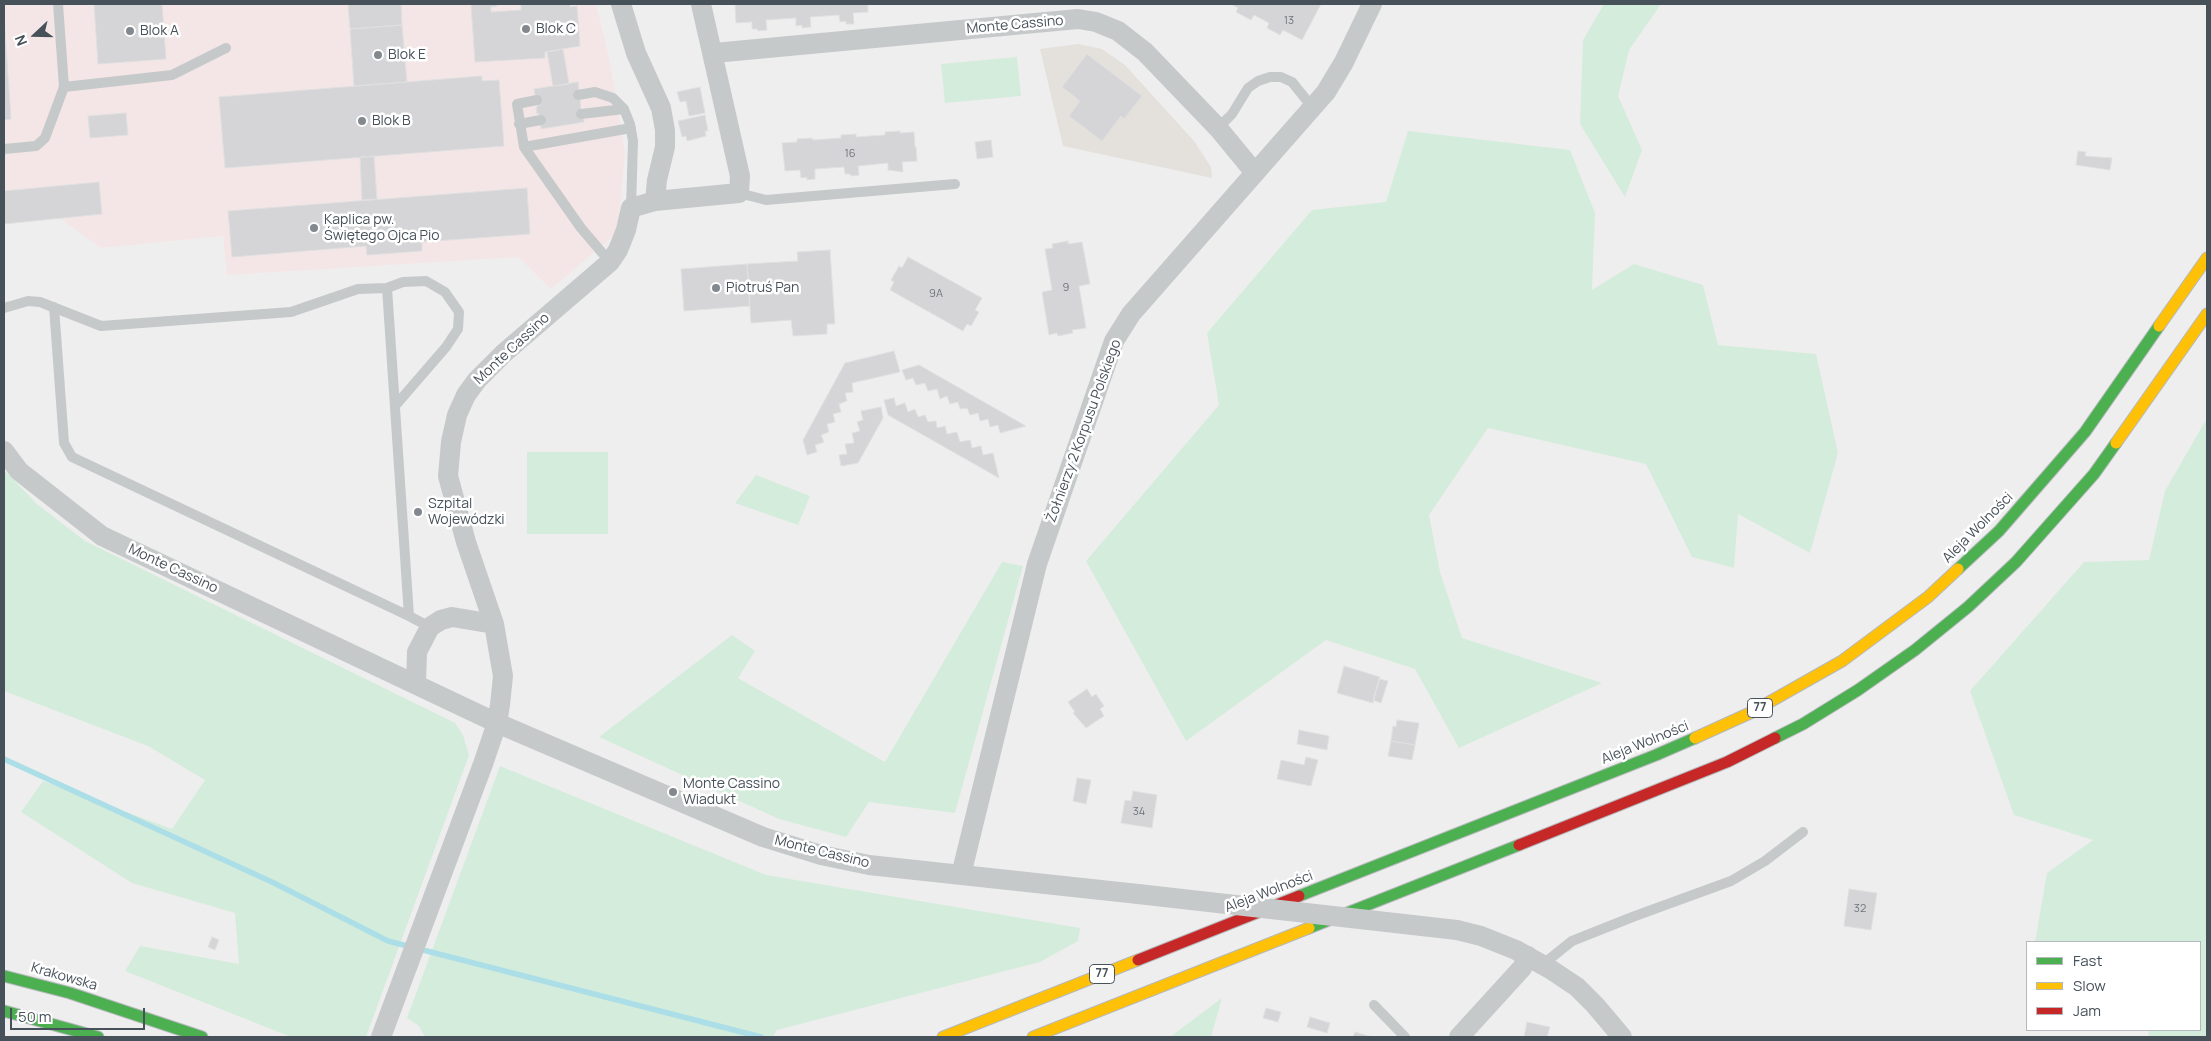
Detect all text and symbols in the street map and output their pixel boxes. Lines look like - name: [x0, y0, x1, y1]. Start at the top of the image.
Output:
- north arrow: [10, 10, 60, 60]
- street label: Monte Cassino: [966, 12, 1064, 38]
- house number: 13: [1284, 14, 1294, 28]
- place label: Blok C: [536, 21, 576, 37]
- place label: Blok A: [140, 23, 179, 39]
- marker: Blok C: [520, 23, 532, 35]
- marker: Blok A: [124, 25, 136, 37]
- text: N: [10, 32, 31, 49]
- place label: Blok E: [388, 47, 426, 63]
- marker: Blok E: [372, 49, 384, 61]
- place label: Blok B: [372, 113, 410, 129]
- marker: Blok B: [356, 115, 368, 127]
- house number: 16: [844, 147, 856, 161]
- place label: Kaplica pw. Świętego Ojca Pio: [324, 212, 440, 244]
- marker: Kaplica pw. Świętego Ojca Pio: [308, 222, 320, 234]
- place label: Piotruś Pan: [726, 280, 799, 296]
- house number: 9: [1063, 281, 1069, 295]
- marker: Piotruś Pan: [710, 282, 722, 294]
- house number: 9A: [929, 287, 943, 301]
- street label: Monte Cassino: [471, 310, 553, 388]
- street label: Żołnierzy 2 Korpusu Polskiego: [1043, 337, 1125, 525]
- street label: Aleja Wolności: [1939, 489, 2017, 567]
- place label: Szpital Wojewódzki: [428, 496, 505, 528]
- marker: Szpital Wojewódzki: [412, 506, 424, 518]
- street label: Monte Cassino: [125, 541, 221, 597]
- road number: 77: [1748, 698, 1772, 718]
- street label: Aleja Wolności: [1599, 718, 1691, 768]
- place label: Monte Cassino Wiadukt: [683, 776, 780, 809]
- marker: Monte Cassino Wiadukt: [667, 786, 679, 798]
- house number: 34: [1133, 805, 1145, 819]
- street label: Monte Cassino: [773, 832, 871, 872]
- street label: Aleja Wolności: [1223, 868, 1315, 916]
- house number: 32: [1854, 902, 1866, 916]
- legend: [2026, 941, 2201, 1031]
- text: Fast: [2073, 950, 2102, 971]
- street label: Krakowska: [29, 960, 99, 994]
- road number: 77: [1090, 964, 1114, 984]
- text: Slow: [2073, 975, 2106, 996]
- scale bar: [12, 998, 148, 1030]
- text: Jam: [2073, 1000, 2101, 1021]
- text: 50 m: [18, 1006, 52, 1027]

